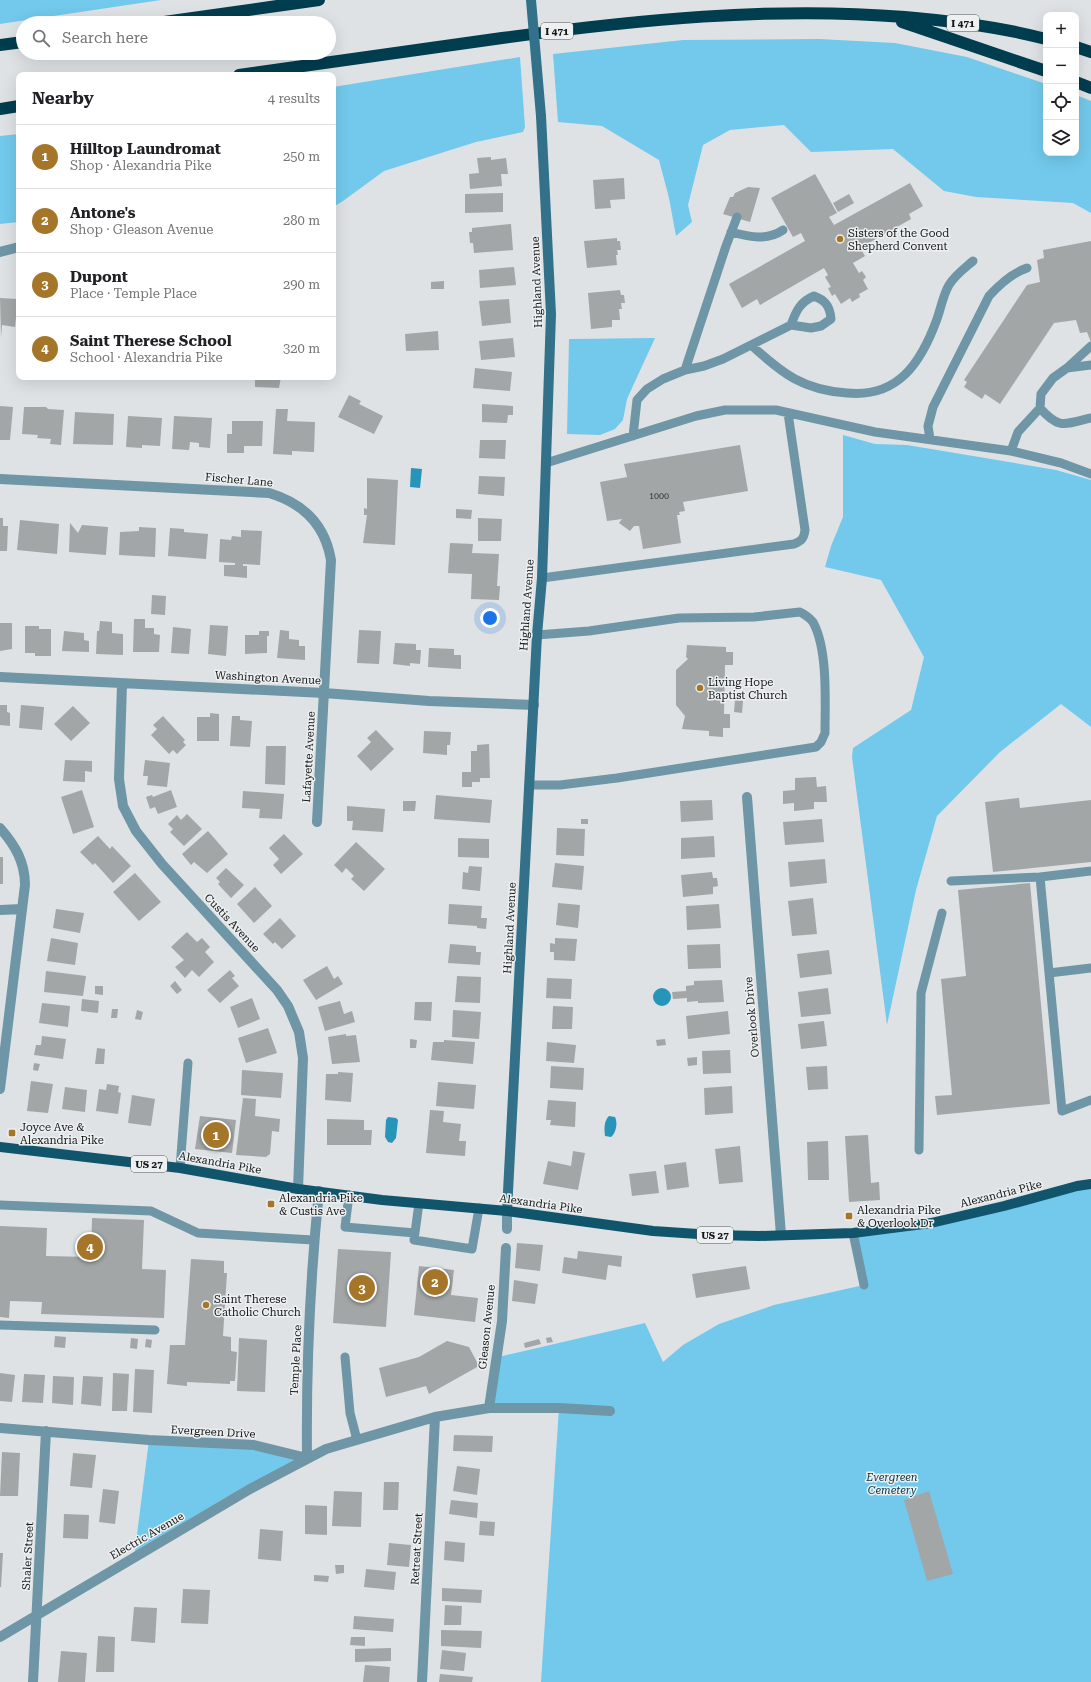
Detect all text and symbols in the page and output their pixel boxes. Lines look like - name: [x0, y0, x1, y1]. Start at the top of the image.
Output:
- map controls: [1043, 12, 1079, 156]
- button: +: [1043, 12, 1079, 48]
- road number: I 471: [947, 15, 979, 31]
- search box: [16, 16, 336, 60]
- road number: I 471: [541, 23, 573, 39]
- icon: search: [30, 27, 52, 49]
- text: Search here: [62, 29, 148, 47]
- button: −: [1043, 48, 1079, 84]
- button: locate: [1043, 84, 1079, 120]
- text: Nearby: [32, 88, 94, 108]
- text: 4 results: [268, 91, 320, 106]
- button: layers: [1043, 120, 1079, 156]
- text: Hilltop Laundromat: [70, 140, 221, 158]
- text: 1: [41, 149, 49, 164]
- text: 250 m: [283, 149, 320, 164]
- text: Shop · Alexandria Pike: [70, 158, 212, 173]
- text: Antone's: [70, 204, 135, 222]
- text: 2: [41, 213, 49, 228]
- text: 280 m: [283, 213, 320, 228]
- text: Shop · Gleason Avenue: [70, 222, 213, 237]
- place label: Sisters of the Good Shepherd Convent: [848, 227, 949, 253]
- marker: Sisters of the Good Shepherd Convent: [835, 234, 845, 244]
- street label: Highland Avenue: [529, 236, 545, 328]
- text: Dupont: [70, 268, 128, 286]
- text: 3: [41, 277, 49, 292]
- text: 290 m: [283, 277, 320, 292]
- text: Place · Temple Place: [70, 286, 197, 301]
- text: Saint Therese School: [70, 332, 232, 350]
- text: 4: [41, 341, 49, 356]
- text: 320 m: [283, 341, 320, 356]
- text: School · Alexandria Pike: [70, 350, 223, 365]
- street label: Fischer Lane: [205, 471, 273, 489]
- house number: 1000: [649, 491, 669, 501]
- street label: Highland Avenue: [517, 559, 537, 651]
- your location: [480, 608, 500, 628]
- street label: Washington Avenue: [215, 669, 321, 687]
- place label: Living Hope Baptist Church: [708, 676, 788, 702]
- marker: Living Hope Baptist Church: [695, 683, 705, 693]
- street label: Lafayette Avenue: [300, 711, 318, 803]
- street label: Highland Avenue: [501, 882, 519, 974]
- street label: Custis Avenue: [202, 891, 262, 955]
- street label: Overlook Drive: [742, 976, 762, 1058]
- pin: 1: [203, 1120, 229, 1150]
- place label: Joyce Ave & Alexandria Pike: [20, 1121, 104, 1147]
- marker: Joyce Ave & Alexandria Pike: [7, 1128, 17, 1138]
- street label: Alexandria Pike: [178, 1149, 262, 1177]
- road number: US 27: [131, 1156, 167, 1172]
- street label: Alexandria Pike: [959, 1178, 1043, 1210]
- place label: Alexandria Pike & Custis Ave: [279, 1192, 363, 1218]
- street label: Alexandria Pike: [499, 1192, 583, 1216]
- marker: Alexandria Pike & Custis Ave: [266, 1199, 276, 1209]
- place label: Alexandria Pike & Overlook Dr: [857, 1204, 941, 1230]
- marker: Alexandria Pike & Overlook Dr: [844, 1211, 854, 1221]
- road number: US 27: [697, 1227, 733, 1243]
- pin: 4: [77, 1232, 103, 1262]
- pin: 2: [422, 1267, 448, 1297]
- pin: 3: [349, 1273, 375, 1303]
- street label: Gleason Avenue: [476, 1284, 498, 1370]
- place label: Saint Therese Catholic Church: [214, 1293, 301, 1319]
- marker: Saint Therese Catholic Church: [201, 1300, 211, 1310]
- street label: Temple Place: [288, 1324, 304, 1396]
- street label: Evergreen Drive: [170, 1423, 256, 1441]
- park label: Evergreen Cemetery: [865, 1471, 918, 1497]
- street label: Electric Avenue: [108, 1510, 186, 1562]
- street label: Retreat Street: [409, 1513, 425, 1585]
- street label: Shaler Street: [20, 1522, 36, 1590]

